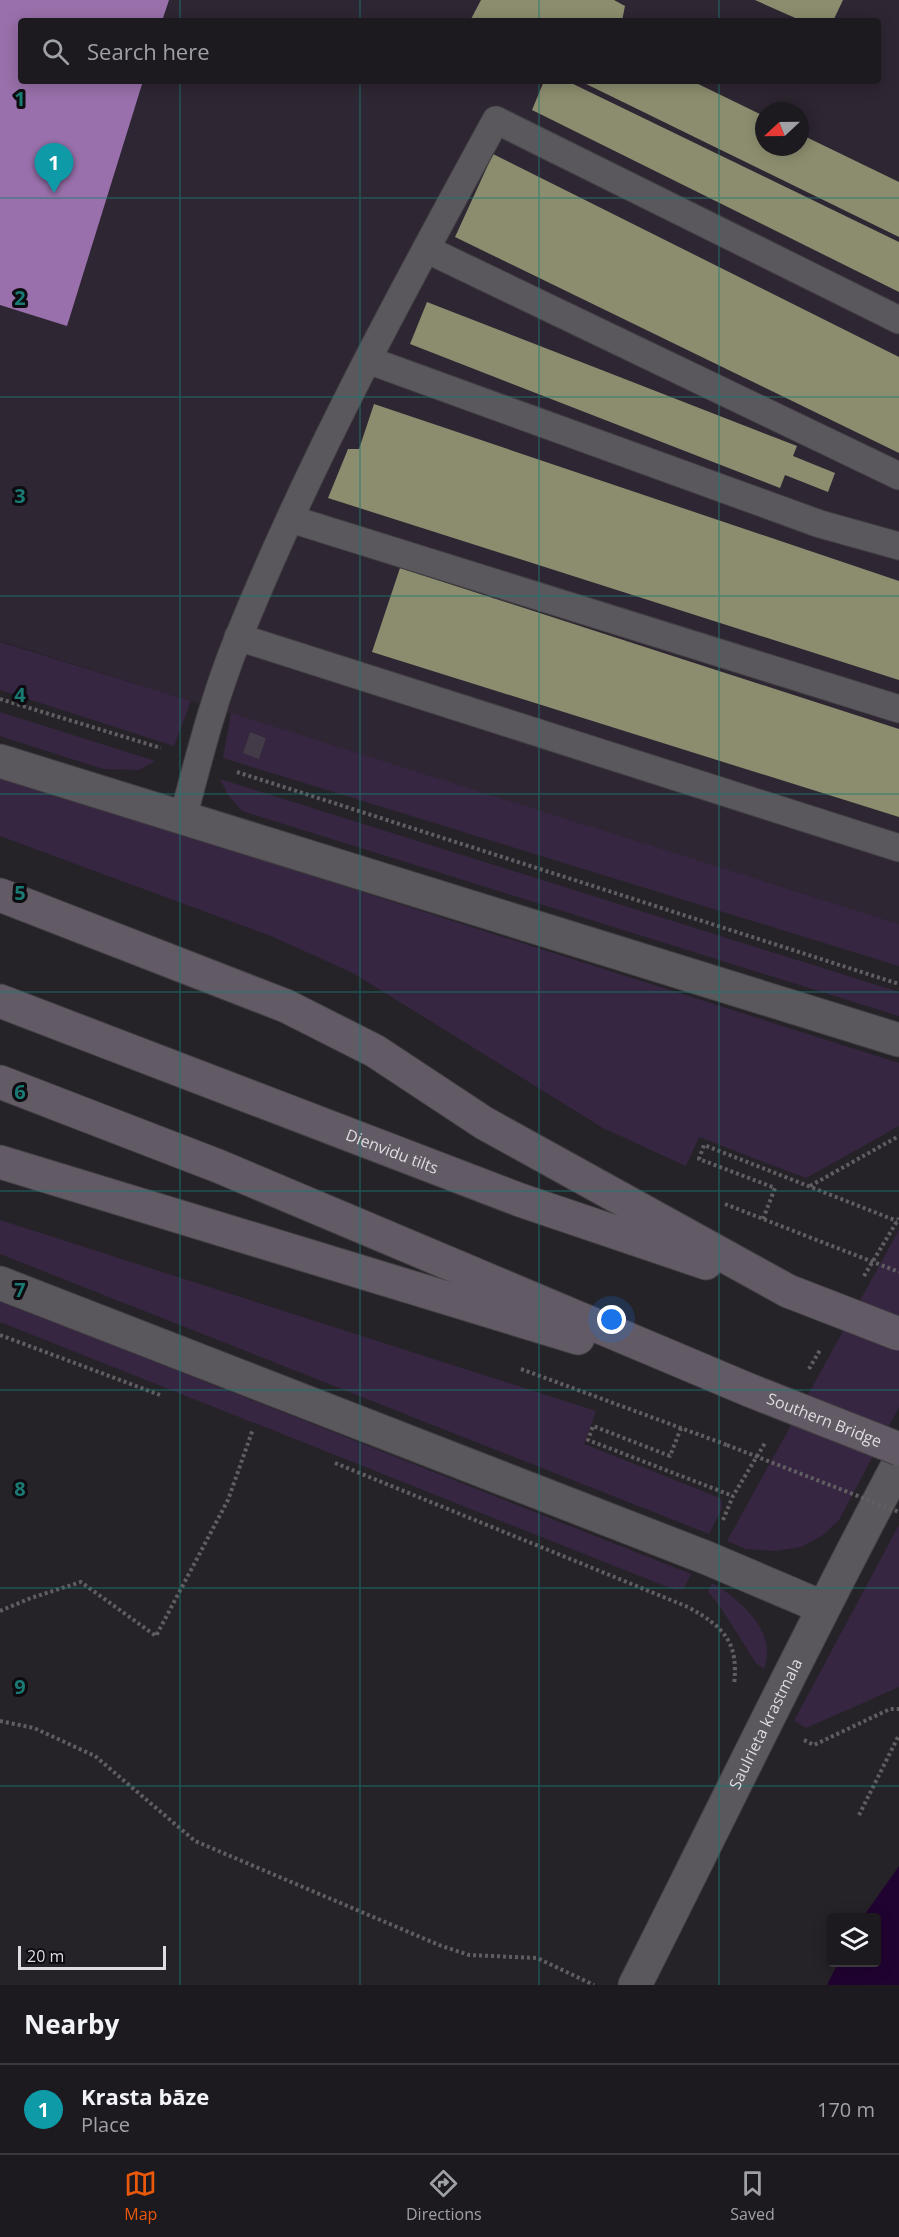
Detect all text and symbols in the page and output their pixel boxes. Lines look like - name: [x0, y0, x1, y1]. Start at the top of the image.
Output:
- search box: [18, 18, 881, 84]
- icon: search: [39, 35, 72, 68]
- text: Search here: [87, 36, 210, 66]
- text: 1: [14, 85, 26, 112]
- north arrow: [755, 102, 809, 156]
- pin: 1: [34, 144, 74, 193]
- text: 2: [14, 284, 26, 311]
- text: 3: [14, 482, 26, 509]
- text: 4: [14, 681, 26, 708]
- text: 5: [14, 879, 26, 906]
- text: 6: [14, 1078, 26, 1105]
- street label: Dienvidu tilts: [343, 1123, 442, 1179]
- text: 7: [14, 1276, 26, 1303]
- your location: [597, 1305, 626, 1334]
- street label: Southern Bridge: [764, 1387, 885, 1452]
- text: 8: [14, 1475, 26, 1502]
- street label: Saulrieta krastmala: [723, 1655, 807, 1793]
- text: 9: [14, 1673, 26, 1700]
- map controls: [827, 1913, 881, 1967]
- button: layers: [827, 1913, 881, 1967]
- scale bar: [18, 1943, 166, 1970]
- text: 20 m: [27, 1945, 64, 1967]
- text: Nearby: [24, 2006, 119, 2042]
- text: Krasta bāze: [81, 2081, 209, 2111]
- text: 1: [38, 2096, 49, 2123]
- text: 170 m: [817, 2096, 875, 2123]
- text: Place: [81, 2111, 130, 2138]
- tab: Map: [124, 2167, 157, 2225]
- tab: Directions: [406, 2167, 482, 2225]
- tab: Saved: [730, 2167, 775, 2225]

